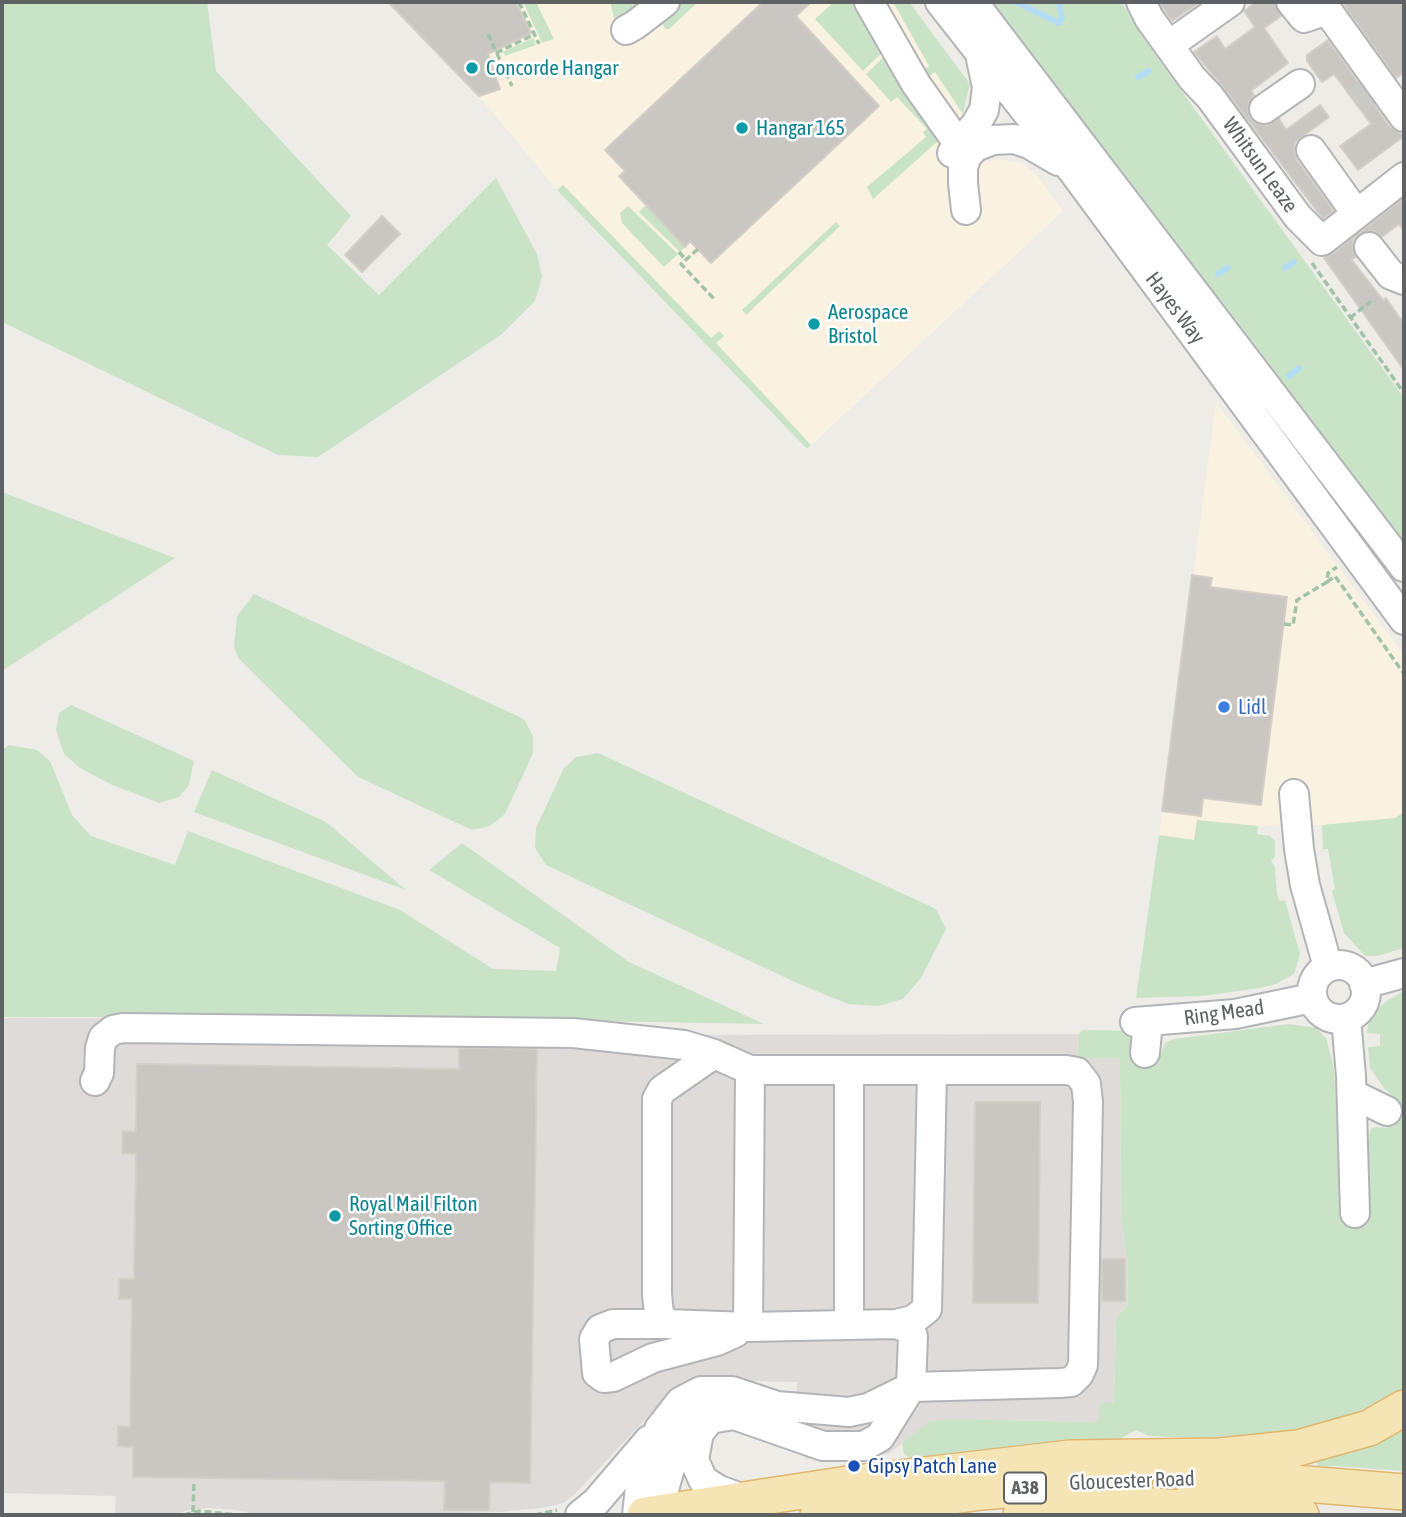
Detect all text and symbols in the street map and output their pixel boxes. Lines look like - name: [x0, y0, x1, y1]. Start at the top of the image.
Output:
- place label: Concorde Hangar: [486, 55, 618, 81]
- marker: Concorde Hangar: [464, 60, 480, 76]
- street label: Whitsun Leaze: [1217, 113, 1303, 217]
- place label: Hangar 165: [756, 115, 845, 141]
- marker: Hangar 165: [734, 120, 750, 136]
- street label: Hayes Way: [1140, 267, 1210, 349]
- place label: Aerospace Bristol: [828, 299, 908, 349]
- marker: Aerospace Bristol: [806, 316, 822, 332]
- place label: Lidl: [1238, 694, 1266, 720]
- marker: Lidl: [1216, 699, 1232, 715]
- street label: Ring Mead: [1182, 995, 1266, 1031]
- place label: Royal Mail Filton Sorting Office: [349, 1191, 478, 1241]
- marker: Royal Mail Filton Sorting Office: [327, 1208, 343, 1224]
- place label: Gipsy Patch Lane: [868, 1453, 997, 1479]
- marker: Gipsy Patch Lane: [846, 1458, 862, 1474]
- street label: Gloucester Road: [1069, 1466, 1195, 1496]
- road number: A38: [1004, 1472, 1046, 1504]

